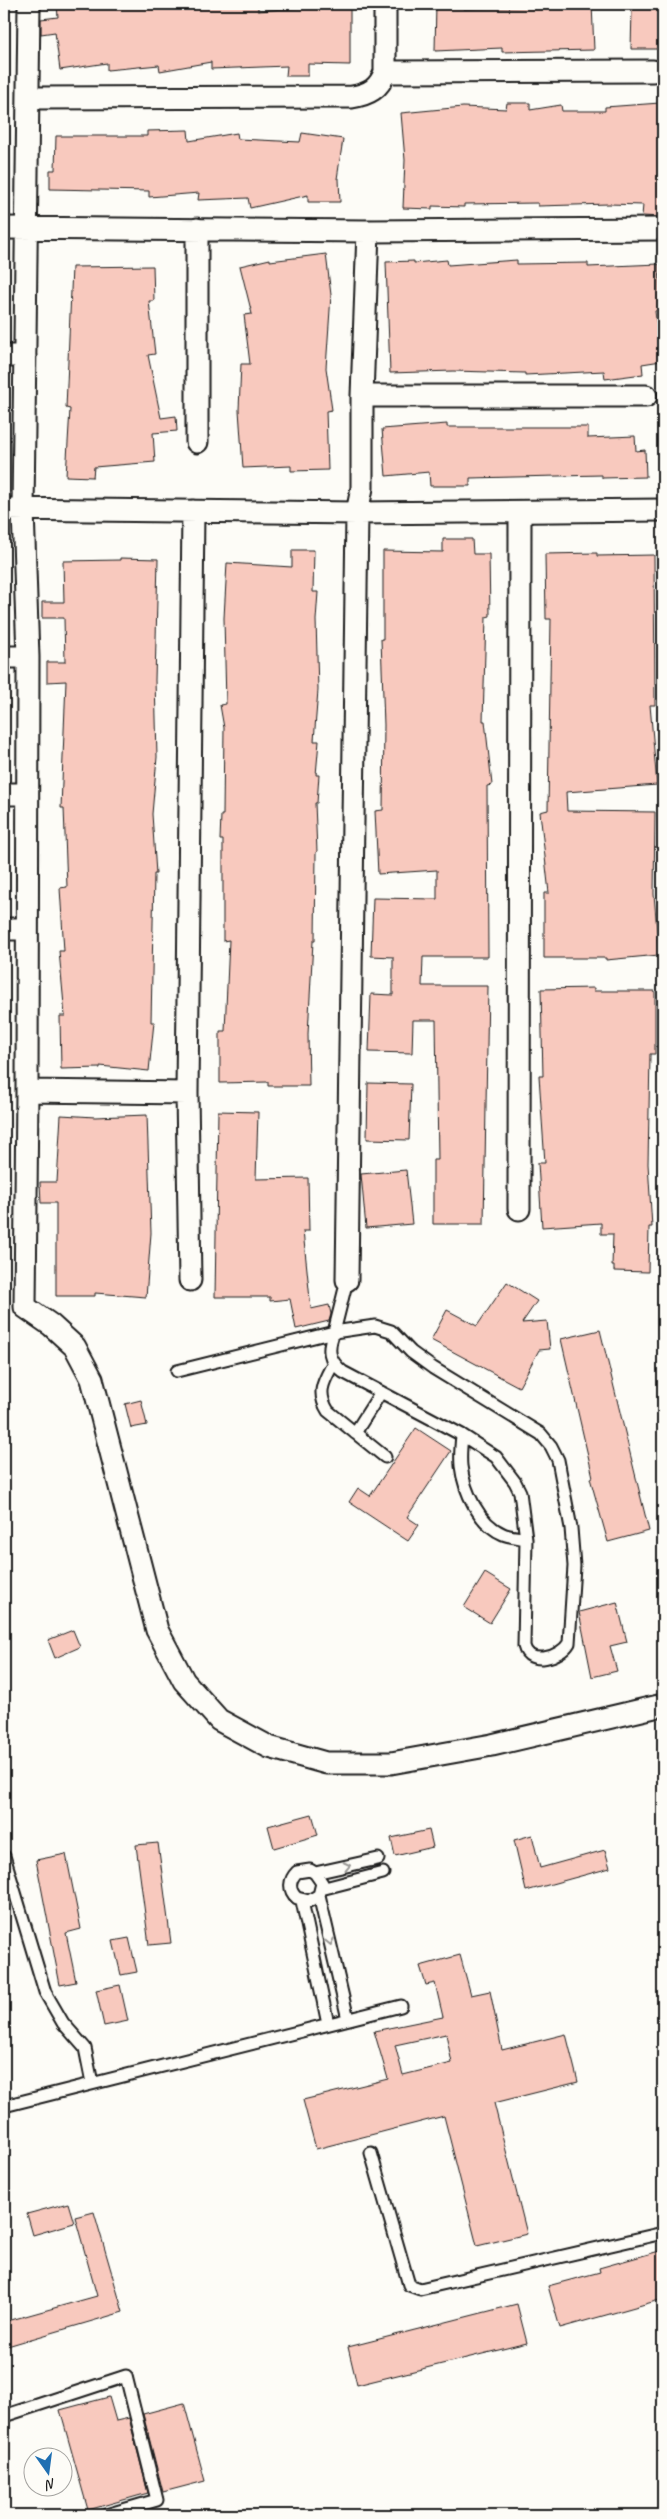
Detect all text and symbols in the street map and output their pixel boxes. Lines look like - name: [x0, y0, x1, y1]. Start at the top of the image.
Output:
- one-way arrow: [342, 1861, 351, 1872]
- one-way arrow: [324, 1938, 335, 1947]
- north arrow: [22, 2446, 72, 2496]
- text: N: [43, 2475, 57, 2494]

